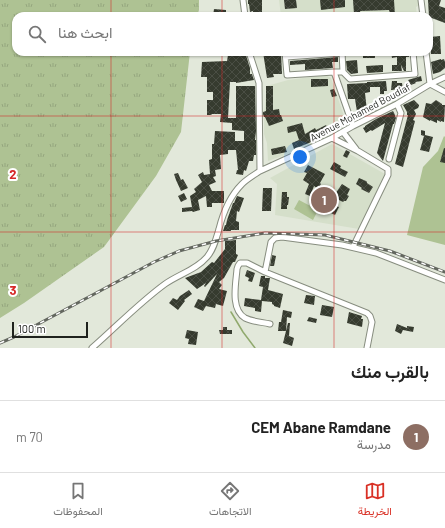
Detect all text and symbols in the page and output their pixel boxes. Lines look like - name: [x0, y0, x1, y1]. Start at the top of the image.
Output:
- search box: [12, 12, 433, 56]
- icon: search: [26, 23, 48, 45]
- text: ابحث هنا: [58, 23, 112, 41]
- street label: Avenue Mohamed Boudiaf: [308, 80, 412, 143]
- your location: [290, 147, 310, 167]
- text: 2: [9, 166, 17, 182]
- pin: 1: [311, 185, 337, 215]
- text: 3: [9, 282, 17, 298]
- scale bar: [12, 320, 88, 339]
- text: 100 m: [18, 322, 46, 335]
- text: بالقرب منك: [351, 361, 429, 381]
- text: CEM Abane Ramdane: [251, 418, 391, 436]
- text: 70 m: [16, 429, 43, 445]
- text: 1: [414, 429, 418, 445]
- text: مدرسة: [357, 436, 391, 452]
- tab: المحفوظات: [53, 480, 103, 521]
- tab: الاتجاهات: [209, 480, 252, 521]
- tab: الخريطة: [358, 480, 392, 521]

